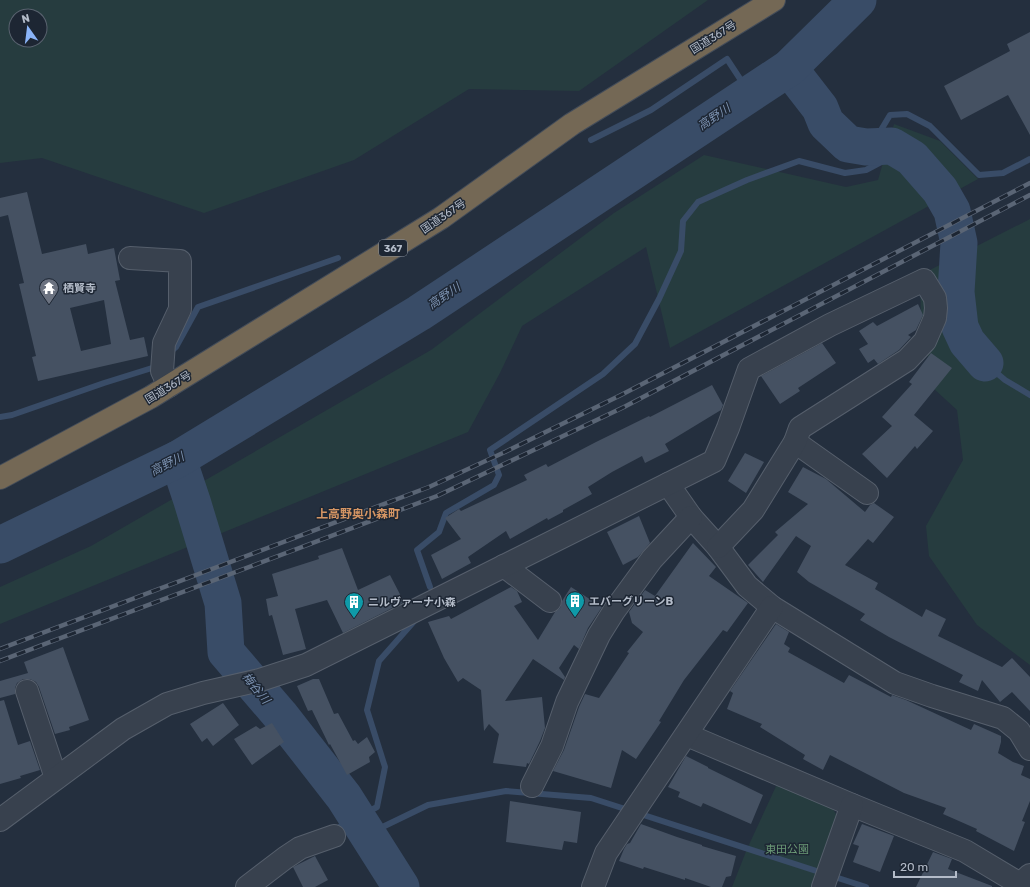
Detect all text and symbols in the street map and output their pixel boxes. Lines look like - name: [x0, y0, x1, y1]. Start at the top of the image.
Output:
- north arrow: [8, 8, 48, 48]
- text: N: [20, 11, 31, 26]
- street label: 国道367号: [688, 18, 739, 57]
- water label: 高野川: [695, 100, 734, 133]
- street label: 国道367号: [418, 197, 468, 236]
- road number: 367: [379, 240, 407, 256]
- temple icon: 栖賢寺: [38, 277, 60, 305]
- water label: 高野川: [425, 279, 464, 312]
- place label: 栖賢寺: [63, 282, 96, 295]
- street label: 国道367号: [143, 369, 194, 406]
- water label: 高野川: [148, 449, 188, 478]
- district label: 上高野奥小森町: [316, 507, 400, 521]
- building icon: エバーグリーンB: [564, 590, 586, 618]
- building icon: ニルヴァーナ小森: [343, 591, 365, 619]
- place label: エバーグリーンB: [589, 595, 673, 608]
- place label: ニルヴァーナ小森: [368, 596, 456, 609]
- water label: 梅谷川: [239, 670, 274, 708]
- park label: 東田公園: [765, 843, 809, 856]
- scale bar: [894, 853, 956, 879]
- text: 20 m: [900, 860, 928, 874]

